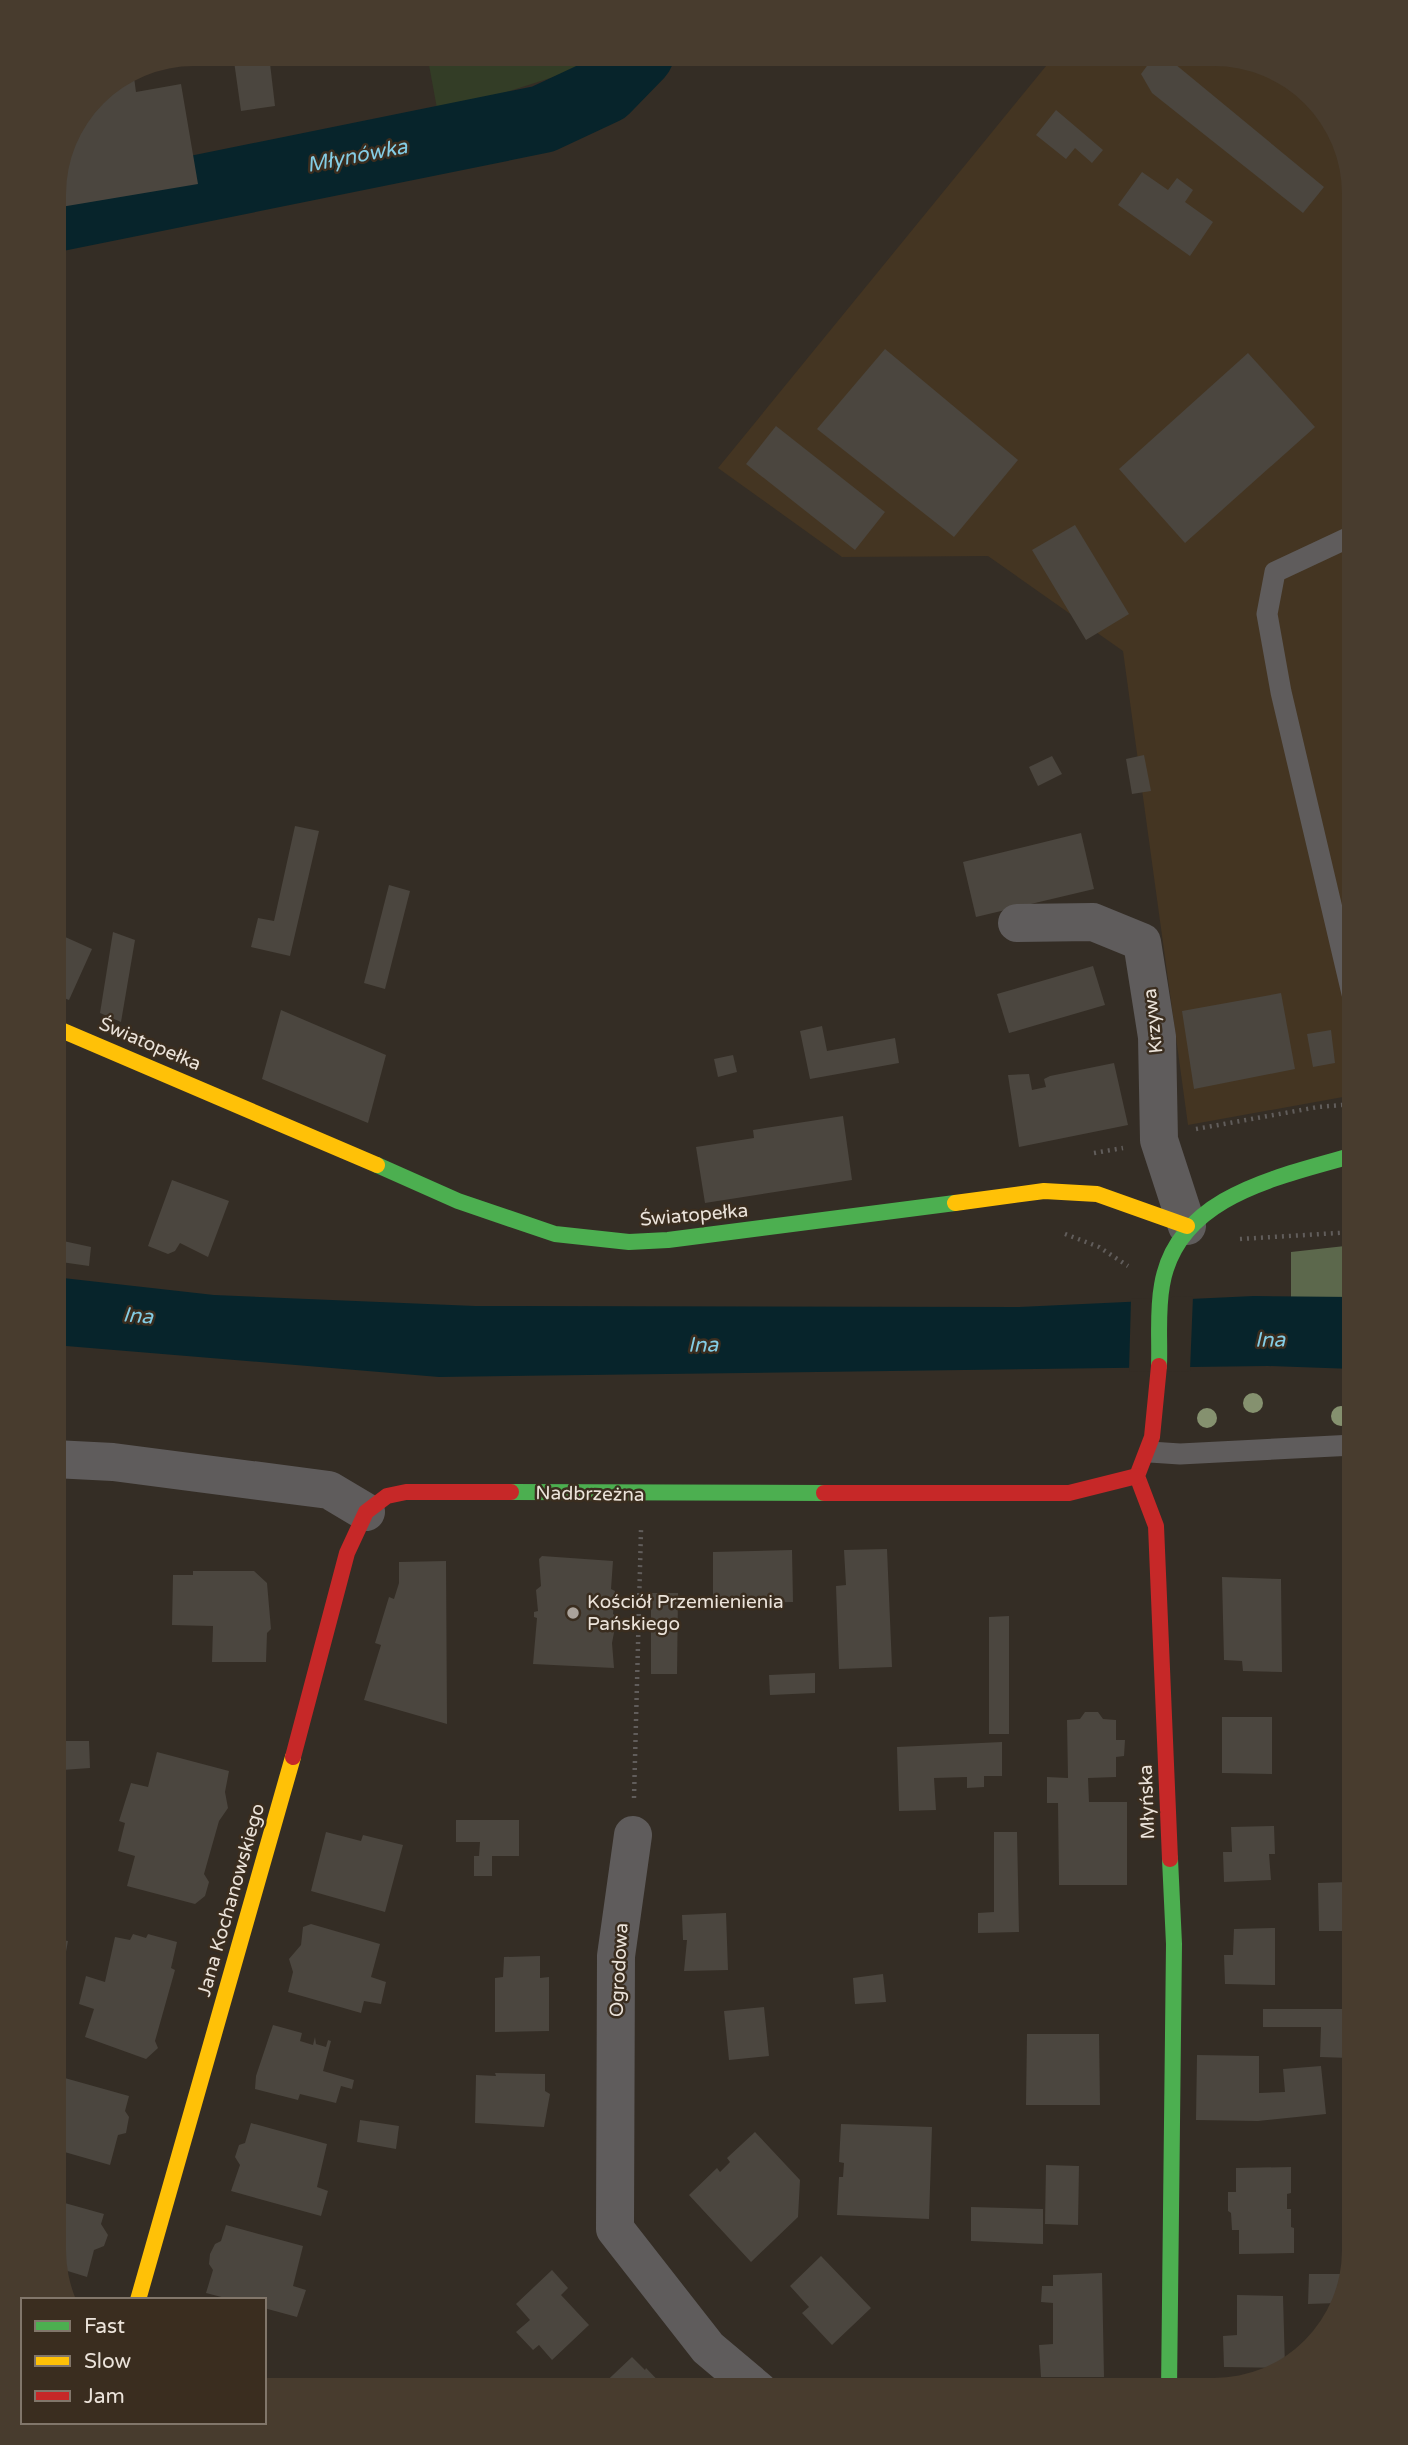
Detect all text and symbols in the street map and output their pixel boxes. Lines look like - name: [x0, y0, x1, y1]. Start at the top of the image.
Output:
- water label: Młynówka: [305, 134, 411, 178]
- street label: Krzywa: [1139, 987, 1167, 1055]
- street label: Światopełka: [96, 1012, 205, 1075]
- street label: Światopełka: [639, 1198, 749, 1231]
- water label: Ina: [122, 1302, 155, 1330]
- water label: Ina: [1255, 1327, 1287, 1353]
- water label: Ina: [688, 1332, 720, 1358]
- street label: Nadbrzeżna: [535, 1482, 645, 1506]
- place label: Kościół Przemienienia Pańskiego: [587, 1591, 784, 1635]
- marker: Kościół Przemienienia Pańskiego: [565, 1605, 581, 1621]
- street label: Młyńska: [1135, 1764, 1159, 1840]
- street label: Jana Kochanowskiego: [193, 1801, 269, 1999]
- street label: Ogrodowa: [606, 1922, 632, 2018]
- legend: [21, 2298, 266, 2424]
- text: Fast: [84, 2314, 125, 2339]
- text: Slow: [84, 2349, 132, 2374]
- text: Jam: [84, 2384, 125, 2409]

